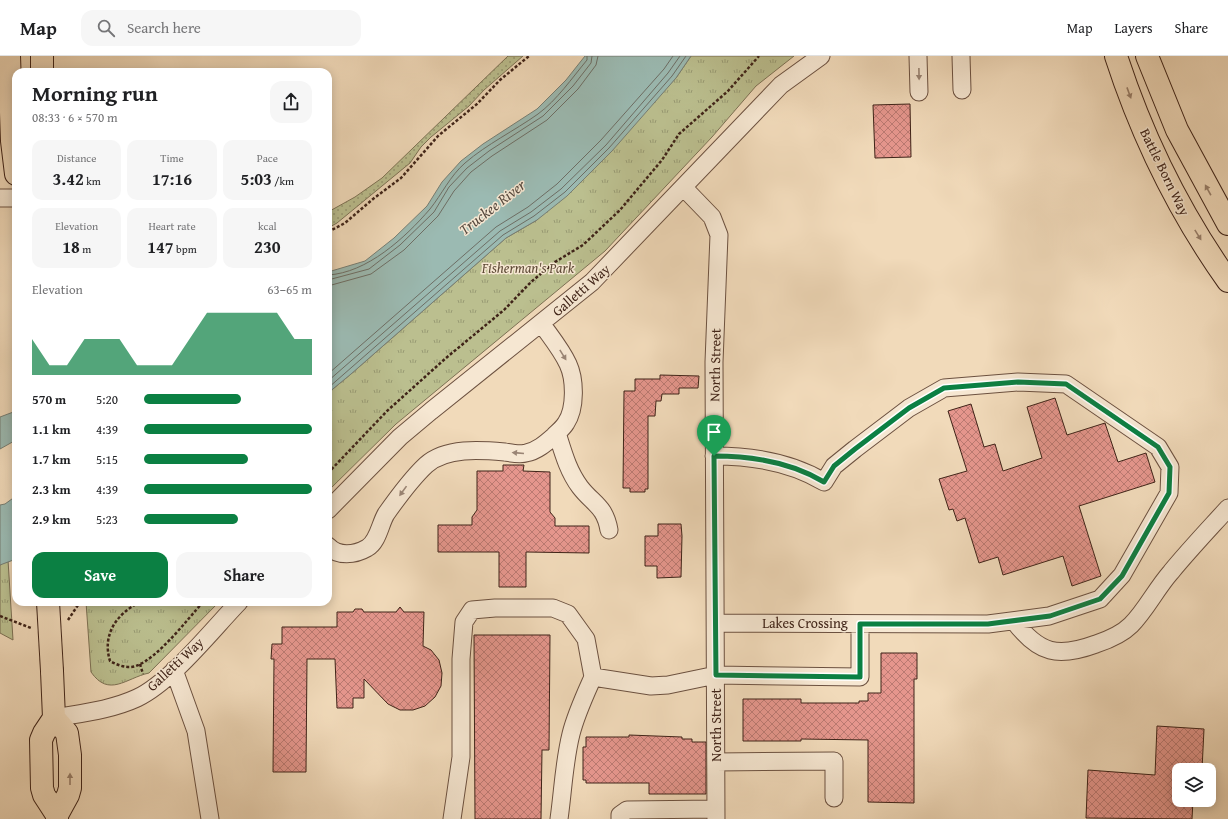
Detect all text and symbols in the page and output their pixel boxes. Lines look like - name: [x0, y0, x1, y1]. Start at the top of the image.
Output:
- search box: [81, 10, 361, 46]
- text: Map: [20, 14, 57, 42]
- icon: search: [95, 17, 117, 39]
- text: Search here: [127, 17, 201, 38]
- text: Map: [1067, 18, 1093, 38]
- text: Layers: [1115, 18, 1153, 38]
- text: Share: [1175, 18, 1208, 38]
- one-way arrow: [915, 68, 922, 80]
- text: Morning run: [32, 77, 158, 109]
- button: share: [270, 81, 312, 123]
- one-way arrow: [1127, 87, 1133, 99]
- text: 08:33 · 6 × 570 m: [32, 108, 118, 127]
- street label: Battle Born Way: [1135, 125, 1195, 219]
- text: Distance: [57, 150, 96, 166]
- text: Time: [160, 150, 184, 166]
- text: Pace: [257, 150, 278, 166]
- text: 3.42: [53, 166, 84, 191]
- text: 17:16: [152, 166, 192, 191]
- text: 5:03: [241, 166, 272, 191]
- text: km: [84, 173, 101, 189]
- text: /km: [272, 173, 294, 189]
- water label: Truckee River: [454, 174, 530, 240]
- one-way arrow: [1205, 184, 1212, 196]
- text: Elevation: [55, 218, 98, 234]
- text: Heart rate: [148, 218, 196, 234]
- text: kcal: [258, 218, 277, 234]
- one-way arrow: [1194, 229, 1201, 241]
- text: 18: [62, 234, 80, 259]
- text: 147: [147, 234, 174, 259]
- text: 230: [254, 234, 281, 259]
- text: m: [80, 241, 91, 257]
- text: bpm: [174, 241, 197, 257]
- park label: Fisherman's Park: [481, 258, 575, 278]
- street label: Galletti Way: [548, 259, 614, 321]
- text: Elevation: [32, 280, 83, 299]
- text: 63–65 m: [267, 280, 312, 299]
- street label: North Street: [704, 328, 726, 402]
- one-way arrow: [559, 350, 566, 361]
- text: 570 m: [32, 390, 66, 409]
- text: 5:20: [96, 390, 118, 409]
- pin: [697, 415, 731, 456]
- text: 1.1 km: [32, 420, 71, 439]
- text: 4:39: [96, 420, 118, 439]
- icon: arrive: [703, 421, 725, 443]
- text: 1.7 km: [32, 450, 71, 469]
- text: 5:15: [96, 450, 118, 469]
- one-way arrow: [512, 450, 524, 457]
- text: 2.3 km: [32, 480, 71, 499]
- text: 4:39: [96, 480, 118, 499]
- one-way arrow: [399, 486, 407, 497]
- text: 2.9 km: [32, 510, 71, 529]
- text: 5:23: [96, 510, 118, 529]
- button: Save: [32, 552, 168, 598]
- button: Share: [176, 552, 312, 598]
- street label: Lakes Crossing: [762, 613, 848, 633]
- street label: Galletti Way: [142, 632, 208, 696]
- street label: North Street: [706, 688, 726, 762]
- map controls: [1172, 763, 1216, 807]
- button: layers: [1172, 763, 1216, 807]
- one-way arrow: [67, 772, 73, 785]

